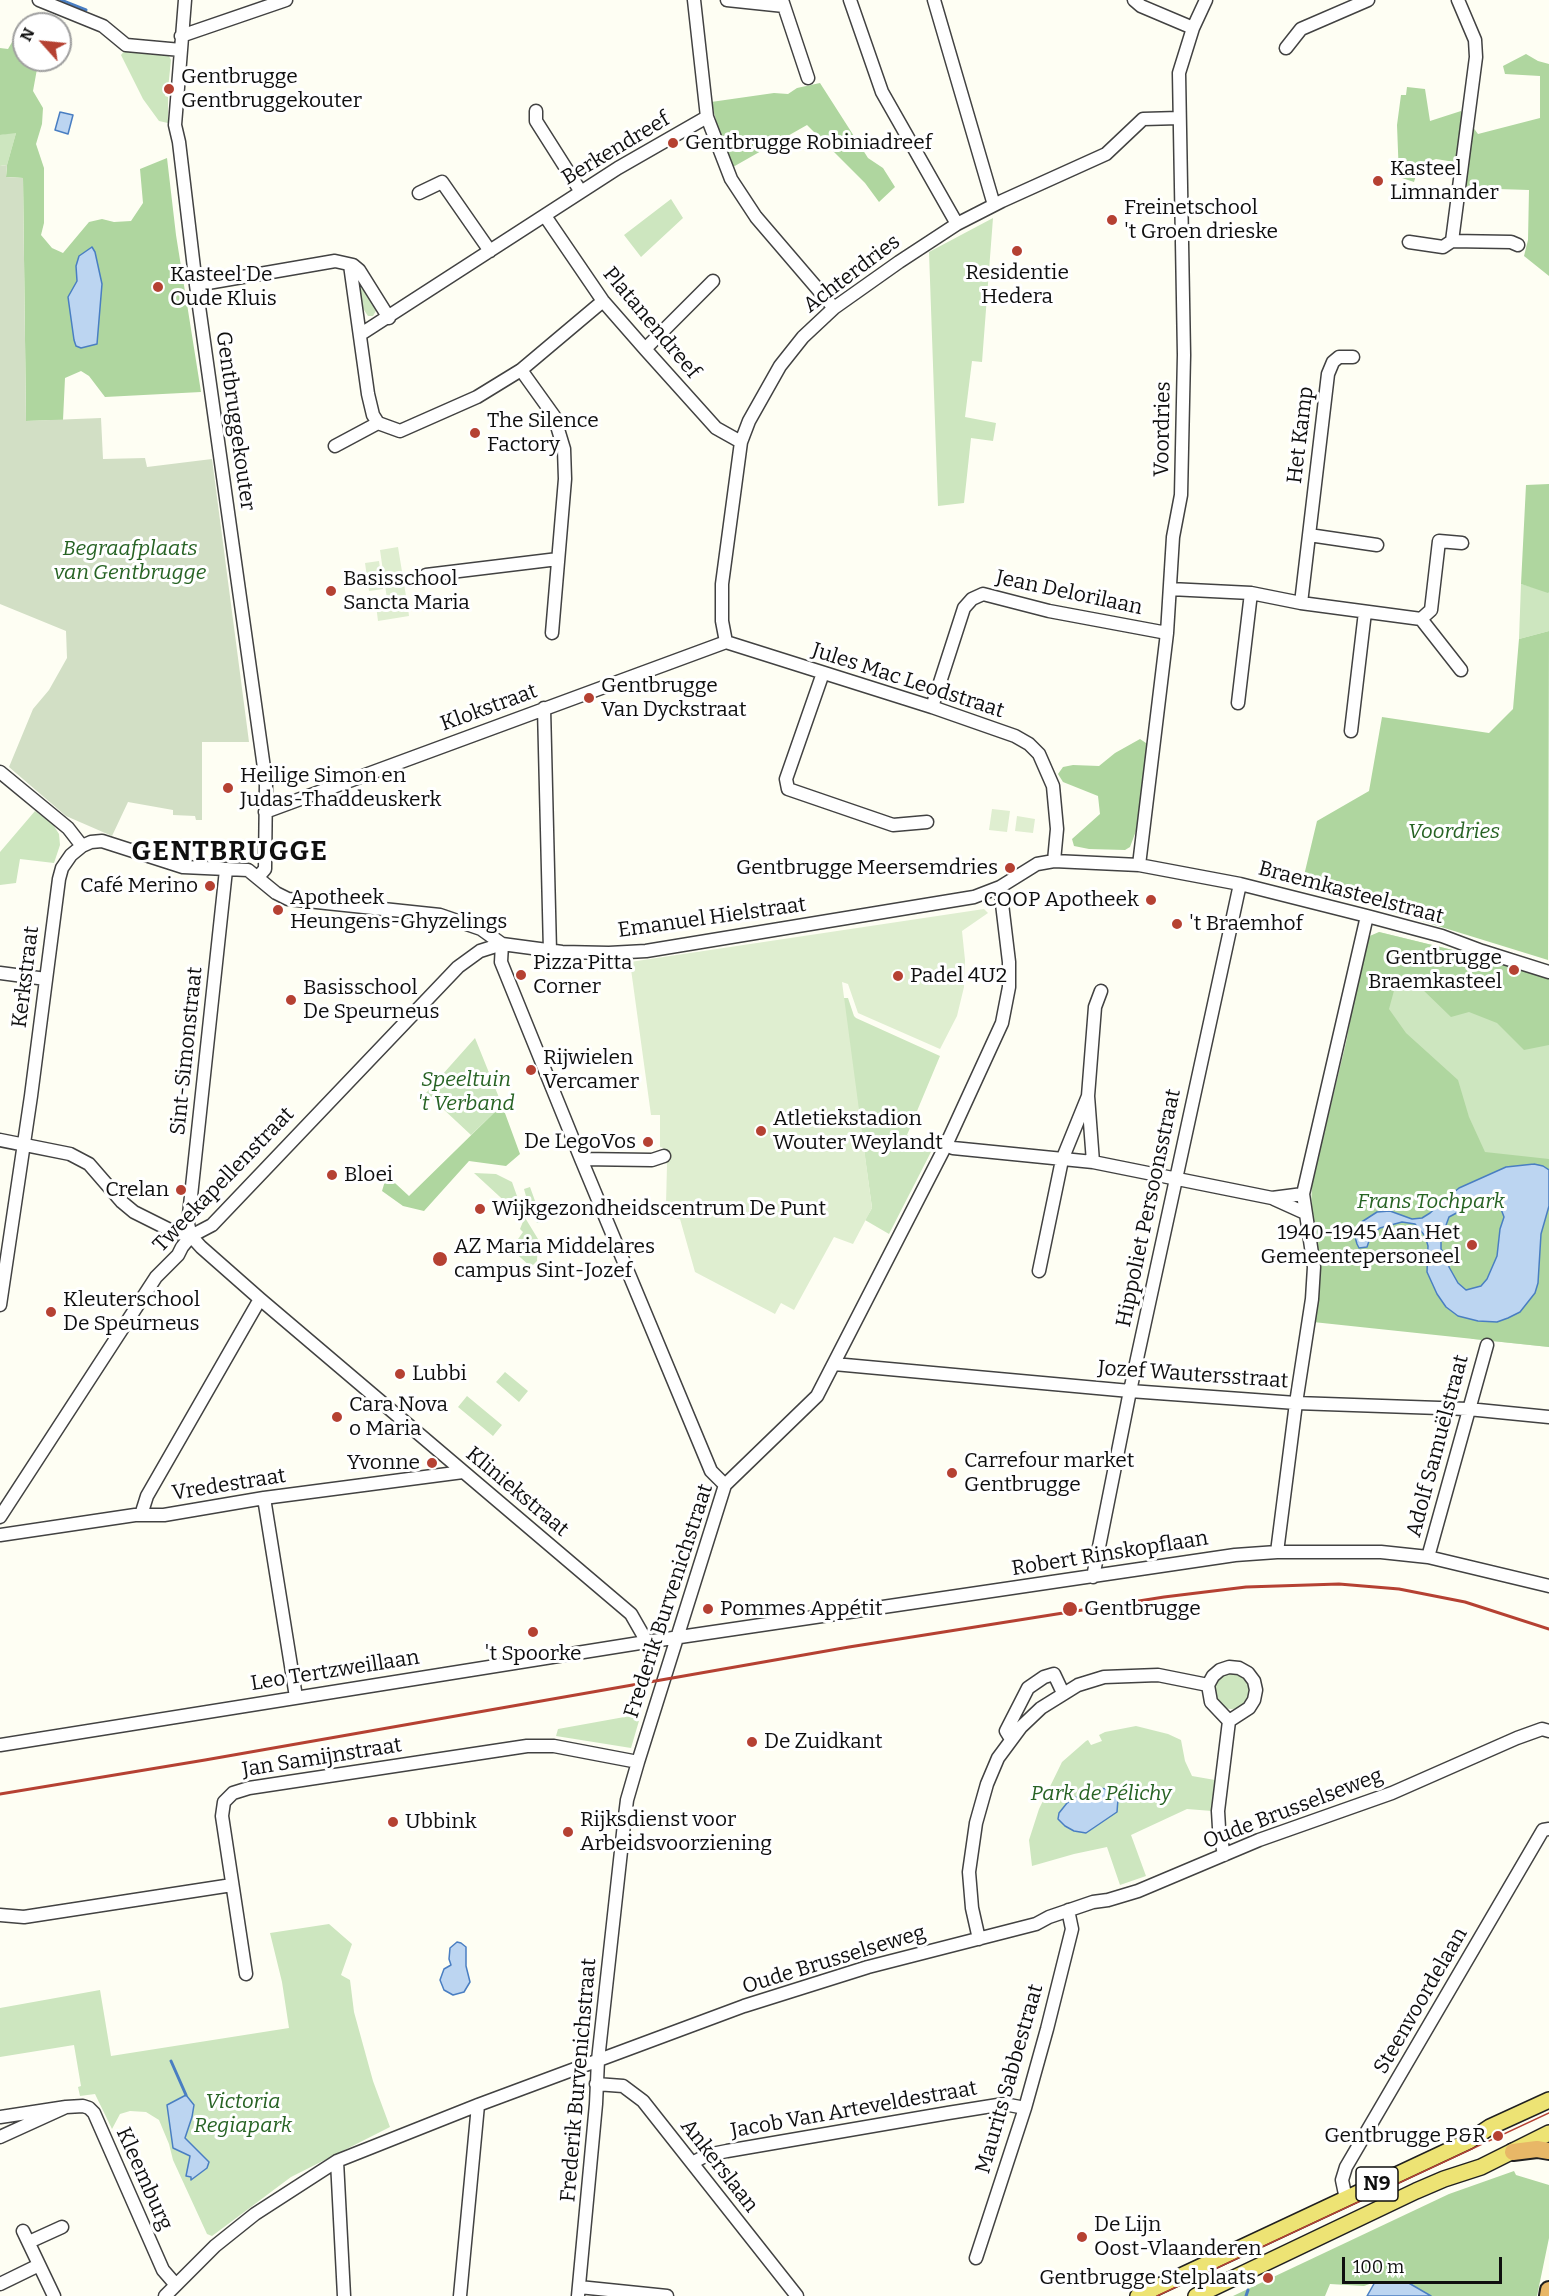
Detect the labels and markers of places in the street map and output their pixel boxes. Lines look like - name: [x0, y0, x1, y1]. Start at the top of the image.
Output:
- place label: Gentbrugge Gentbruggekouter: [181, 64, 362, 114]
- marker: Gentbrugge Gentbruggekouter: [162, 82, 176, 96]
- place label: Gentbrugge Robiniadreef: [685, 130, 932, 156]
- marker: Gentbrugge Robiniadreef: [666, 136, 680, 150]
- place label: Kasteel Limnander: [1390, 156, 1499, 206]
- marker: Kasteel Limnander: [1371, 174, 1385, 188]
- place label: Freinetschool 't Groen drieske: [1124, 195, 1278, 245]
- marker: Freinetschool 't Groen drieske: [1105, 213, 1119, 227]
- marker: Residentie Hedera: [1010, 244, 1024, 258]
- place label: Residentie Hedera: [965, 260, 1069, 310]
- place label: Kasteel De Oude Kluis: [170, 262, 277, 312]
- marker: Kasteel De Oude Kluis: [151, 280, 165, 294]
- place label: The Silence Factory: [487, 408, 599, 458]
- marker: The Silence Factory: [468, 426, 482, 440]
- place label: Basisschool Sancta Maria: [343, 566, 470, 616]
- marker: Basisschool Sancta Maria: [324, 584, 338, 598]
- place label: Gentbrugge Van Dyckstraat: [601, 673, 747, 723]
- marker: Gentbrugge Van Dyckstraat: [582, 691, 596, 705]
- place label: Heilige Simon en Judas-Thaddeuskerk: [240, 763, 441, 813]
- marker: Heilige Simon en Judas-Thaddeuskerk: [221, 781, 235, 795]
- place label: Gentbrugge Meersemdries: [736, 855, 998, 881]
- marker: Gentbrugge Meersemdries: [1003, 861, 1017, 875]
- place label: Café Merino: [80, 873, 198, 899]
- marker: Café Merino: [203, 879, 217, 893]
- place label: Apotheek Heungens-Ghyzelings: [290, 885, 507, 935]
- place label: COOP Apotheek: [984, 887, 1139, 913]
- marker: COOP Apotheek: [1144, 893, 1158, 907]
- marker: Apotheek Heungens-Ghyzelings: [271, 903, 285, 917]
- place label: 't Braemhof: [1189, 911, 1303, 937]
- marker: 't Braemhof: [1170, 917, 1184, 931]
- place label: Gentbrugge Braemkasteel: [1368, 945, 1502, 995]
- place label: Pizza Pitta Corner: [533, 950, 632, 1000]
- place label: Padel 4U2: [910, 963, 1007, 989]
- marker: Gentbrugge Braemkasteel: [1507, 963, 1521, 977]
- marker: Pizza Pitta Corner: [514, 968, 528, 982]
- marker: Padel 4U2: [891, 969, 905, 983]
- place label: Basisschool De Speurneus: [303, 975, 439, 1025]
- marker: Basisschool De Speurneus: [284, 993, 298, 1007]
- place label: Rijwielen Vercamer: [543, 1045, 639, 1095]
- marker: Rijwielen Vercamer: [524, 1063, 538, 1077]
- place label: Atletiekstadion Wouter Weylandt: [773, 1106, 943, 1156]
- marker: Atletiekstadion Wouter Weylandt: [754, 1124, 768, 1138]
- place label: De LegoVos: [524, 1129, 636, 1155]
- marker: De LegoVos: [641, 1135, 655, 1149]
- place label: Bloei: [344, 1162, 393, 1188]
- marker: Bloei: [325, 1168, 339, 1182]
- place label: Crelan: [105, 1177, 169, 1203]
- marker: Crelan: [174, 1183, 188, 1197]
- place label: Wijkgezondheidscentrum De Punt: [492, 1196, 826, 1222]
- marker: Wijkgezondheidscentrum De Punt: [473, 1202, 487, 1216]
- place label: 1940-1945 Aan Het Gemeentepersoneel: [1261, 1220, 1460, 1270]
- place label: AZ Maria Middelares campus Sint-Jozef: [454, 1234, 655, 1284]
- marker: 1940-1945 Aan Het Gemeentepersoneel: [1465, 1238, 1479, 1252]
- marker: AZ Maria Middelares campus Sint-Jozef: [431, 1250, 449, 1268]
- place label: Kleuterschool De Speurneus: [63, 1287, 200, 1337]
- marker: Kleuterschool De Speurneus: [44, 1305, 58, 1319]
- place label: Lubbi: [412, 1361, 467, 1387]
- marker: Lubbi: [393, 1367, 407, 1381]
- place label: Cara Nova o Maria: [349, 1392, 448, 1442]
- marker: Cara Nova o Maria: [330, 1410, 344, 1424]
- place label: Carrefour market Gentbrugge: [964, 1448, 1134, 1498]
- place label: Yvonne: [347, 1450, 420, 1476]
- marker: Yvonne: [425, 1456, 439, 1470]
- marker: Carrefour market Gentbrugge: [945, 1466, 959, 1480]
- place label: Pommes Appétit: [720, 1596, 883, 1622]
- place label: Gentbrugge: [1084, 1596, 1201, 1622]
- marker: Gentbrugge: [1061, 1600, 1079, 1618]
- marker: Pommes Appétit: [701, 1602, 715, 1616]
- marker: 't Spoorke: [526, 1625, 540, 1639]
- place label: 't Spoorke: [485, 1641, 581, 1667]
- place label: De Zuidkant: [764, 1729, 883, 1755]
- marker: De Zuidkant: [745, 1735, 759, 1749]
- place label: Rijksdienst voor Arbeidsvoorziening: [580, 1807, 772, 1857]
- place label: Ubbink: [405, 1809, 477, 1835]
- marker: Ubbink: [386, 1815, 400, 1829]
- marker: Rijksdienst voor Arbeidsvoorziening: [561, 1825, 575, 1839]
- place label: Gentbrugge P&R: [1324, 2123, 1486, 2149]
- marker: Gentbrugge P&R: [1491, 2129, 1505, 2143]
- place label: De Lijn Oost-Vlaanderen: [1094, 2212, 1261, 2262]
- marker: De Lijn Oost-Vlaanderen: [1075, 2230, 1089, 2244]
- place label: Gentbrugge Stelplaats: [1039, 2265, 1256, 2291]
- marker: Gentbrugge Stelplaats: [1261, 2271, 1275, 2285]

